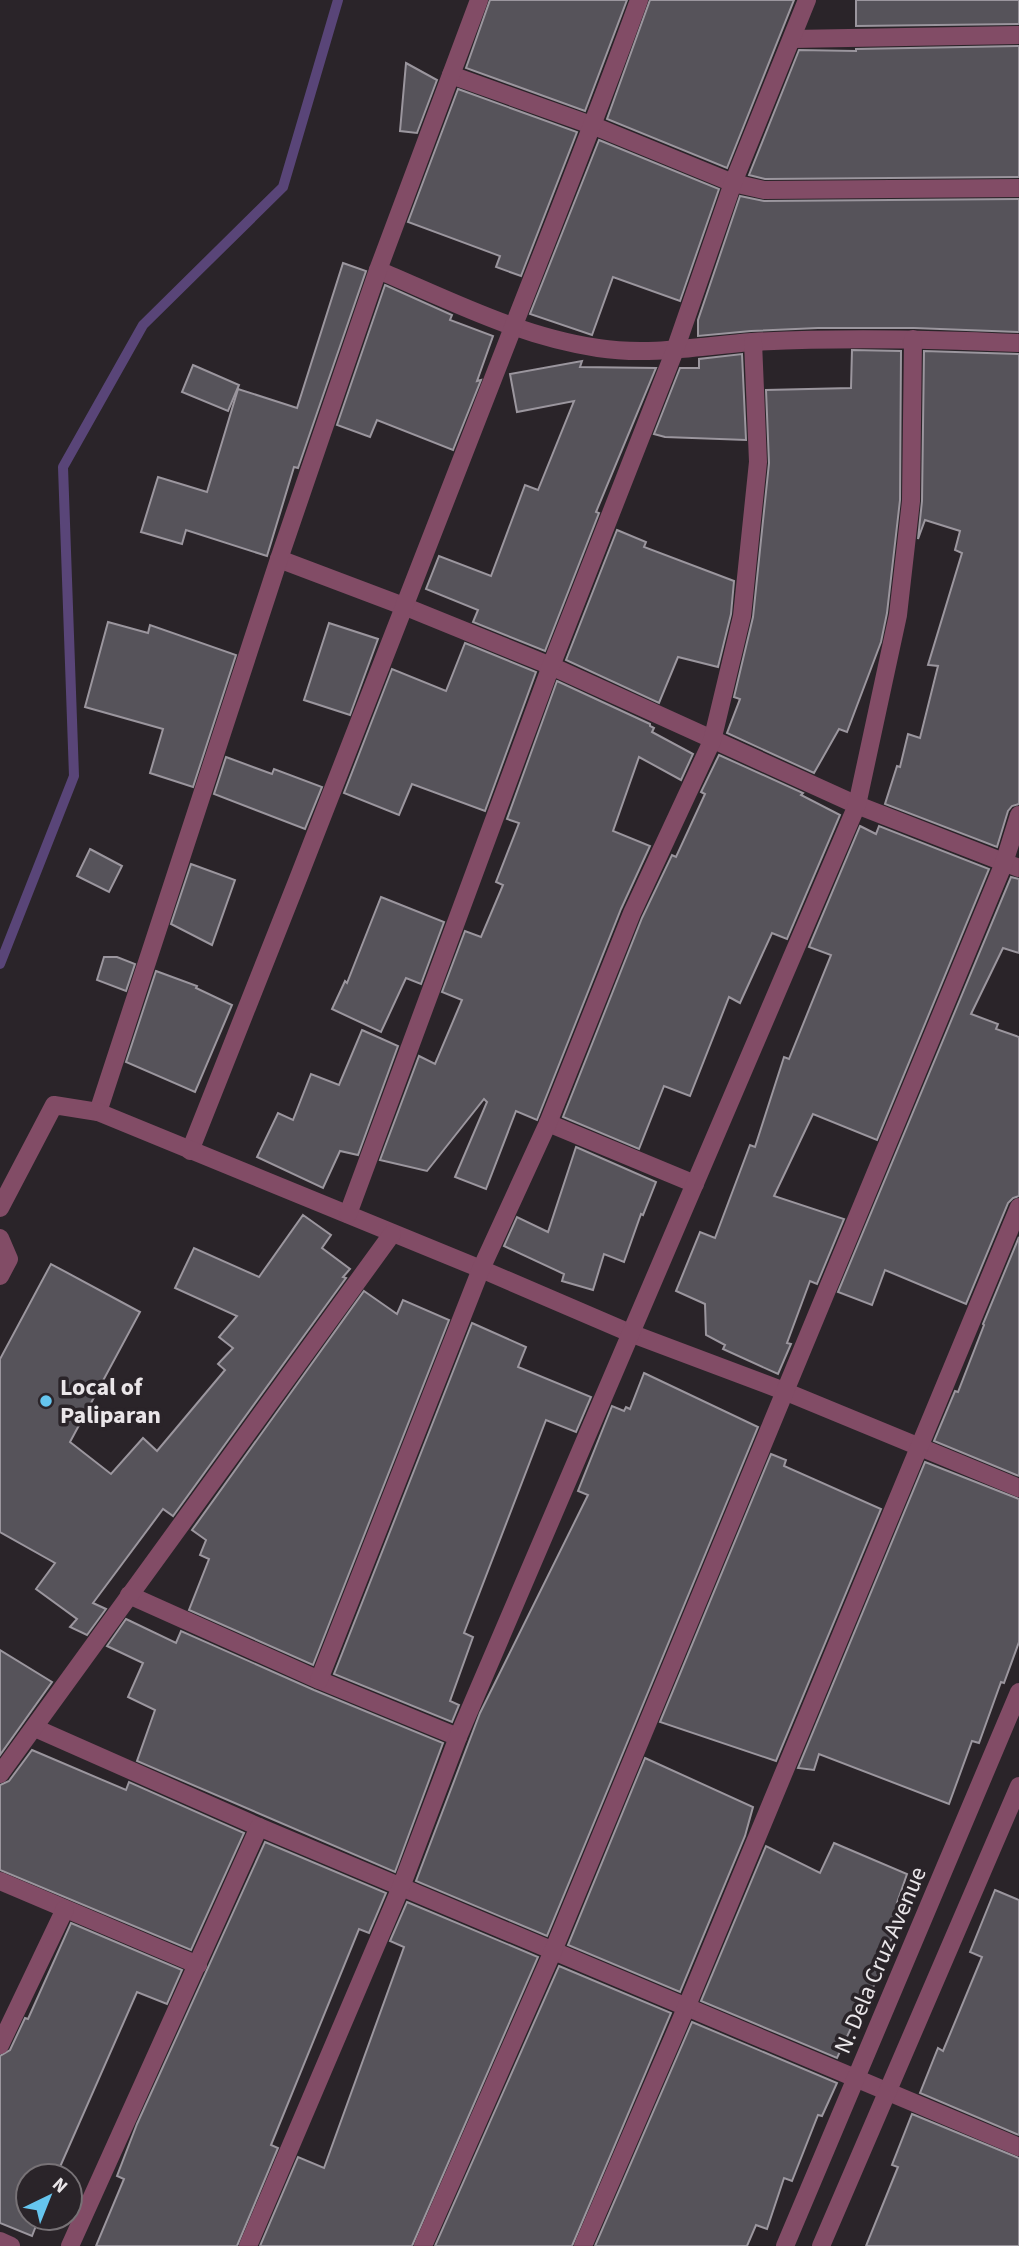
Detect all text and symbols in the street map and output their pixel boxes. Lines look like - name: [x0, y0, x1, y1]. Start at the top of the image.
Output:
- place label: Local of Paliparan: [60, 1370, 161, 1433]
- marker: Local of Paliparan: [38, 1393, 54, 1409]
- street label: N. Dela Cruz Avenue: [825, 1861, 936, 2059]
- north arrow: [14, 2162, 84, 2232]
- text: N: [46, 2171, 73, 2200]

